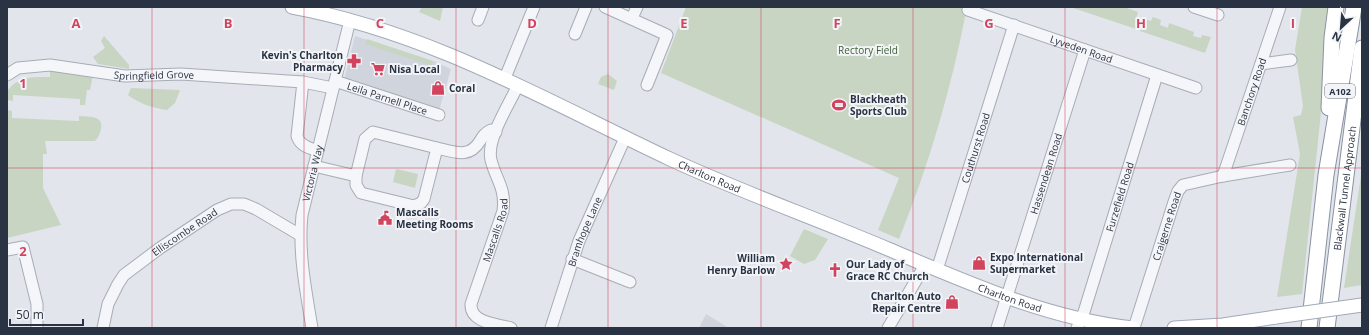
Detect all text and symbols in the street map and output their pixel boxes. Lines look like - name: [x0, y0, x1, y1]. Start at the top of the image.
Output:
- north arrow: [1321, 8, 1361, 48]
- text: A: [72, 14, 81, 32]
- text: B: [224, 14, 233, 32]
- text: C: [376, 14, 384, 32]
- text: D: [527, 14, 537, 32]
- text: E: [680, 14, 688, 32]
- text: F: [833, 14, 841, 32]
- text: G: [984, 14, 994, 32]
- text: H: [1136, 14, 1146, 32]
- text: I: [1291, 14, 1295, 32]
- text: N: [1329, 29, 1344, 46]
- street label: Lyveden Road: [1048, 32, 1115, 66]
- park label: Rectory Field: [838, 43, 898, 57]
- place label: Kevin's Charlton Pharmacy: [261, 48, 343, 74]
- pharmacy icon: Kevin's Charlton Pharmacy: [346, 53, 362, 69]
- street label: Banchory Road: [1234, 56, 1269, 127]
- supermarket icon: Nisa Local: [370, 61, 386, 77]
- place label: Nisa Local: [389, 62, 440, 76]
- street label: Springfield Grove: [113, 67, 195, 83]
- text: 1: [19, 74, 27, 92]
- street label: Leila Parnell Place: [345, 78, 430, 118]
- shop icon: Coral: [430, 80, 446, 96]
- place label: Coral: [449, 81, 475, 95]
- road number: A102: [1325, 84, 1355, 98]
- place label: Blackheath Sports Club: [850, 92, 907, 118]
- sports icon: Blackheath Sports Club: [831, 97, 847, 113]
- street label: Couthurst Road: [958, 111, 993, 185]
- street label: Blackwall Tunnel Approach: [1330, 125, 1359, 251]
- street label: Hassendean Road: [1027, 131, 1065, 216]
- street label: Victoria Way: [299, 143, 326, 203]
- street label: Charlton Road: [676, 157, 743, 196]
- street label: Furzefield Road: [1102, 160, 1137, 233]
- street label: Craigerne Road: [1149, 189, 1184, 262]
- street label: Bramhope Lane: [564, 194, 605, 268]
- street label: Mascalls Road: [479, 198, 511, 264]
- street label: Elliscombe Road: [149, 205, 220, 259]
- place label: Mascalls Meeting Rooms: [396, 205, 473, 231]
- public building icon: Mascalls Meeting Rooms: [377, 210, 393, 226]
- text: 2: [19, 242, 27, 260]
- place label: Expo International Supermarket: [990, 250, 1083, 276]
- place label: William Henry Barlow: [707, 251, 775, 277]
- shop icon: Expo International Supermarket: [971, 255, 987, 271]
- place icon: William Henry Barlow: [778, 256, 794, 272]
- place label: Our Lady of Grace RC Church: [846, 257, 929, 283]
- church icon: Our Lady of Grace RC Church: [827, 262, 843, 278]
- street label: Charlton Road: [976, 280, 1044, 315]
- place label: Charlton Auto Repair Centre: [871, 289, 941, 315]
- shop icon: Charlton Auto Repair Centre: [944, 294, 960, 310]
- scale bar: [10, 301, 83, 327]
- text: 50 m: [16, 306, 44, 323]

